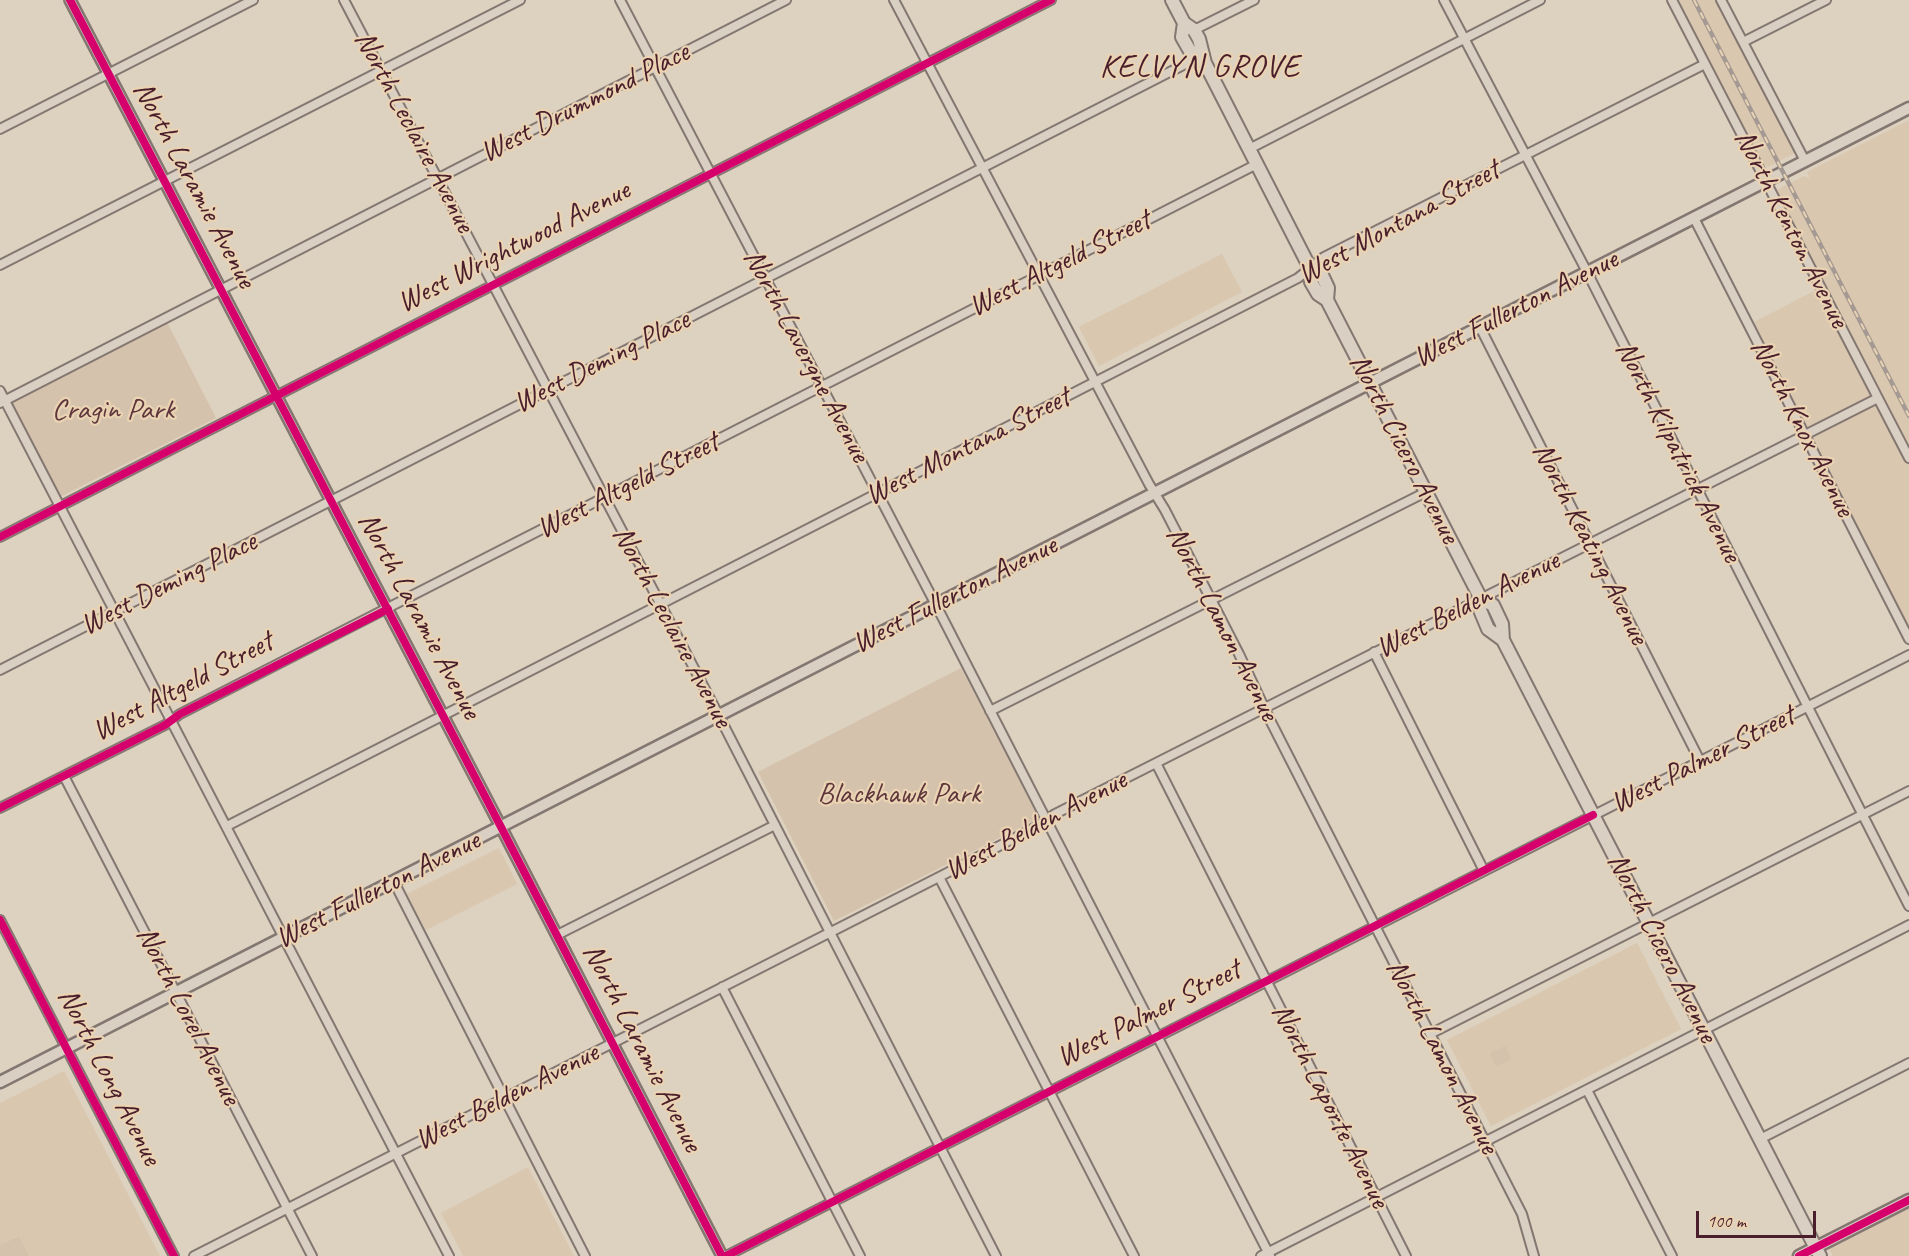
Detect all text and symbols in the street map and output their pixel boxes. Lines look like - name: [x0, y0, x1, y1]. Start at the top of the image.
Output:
- street label: North Leclaire Avenue: [346, 25, 482, 239]
- street label: West Drummond Place: [475, 35, 695, 171]
- district label: KELVYN GROVE: [1100, 49, 1300, 87]
- street label: North Laramie Avenue: [124, 76, 264, 294]
- street label: North Kenton Avenue: [1726, 124, 1856, 334]
- street label: West Montana Street: [1292, 153, 1506, 293]
- street label: West Wrightwood Avenue: [392, 173, 636, 321]
- street label: West Altgeld Street: [963, 203, 1157, 325]
- street label: West Fullerton Avenue: [1408, 242, 1624, 376]
- street label: North Lavergne Avenue: [735, 243, 877, 469]
- street label: West Deming Place: [508, 302, 696, 422]
- street label: North Knox Avenue: [1742, 333, 1862, 523]
- street label: North Kilpatrick Avenue: [1607, 335, 1749, 569]
- street label: North Cicero Avenue: [1341, 348, 1467, 550]
- street label: West Montana Street: [860, 380, 1076, 514]
- park label: Cragin Park: [52, 392, 174, 428]
- street label: West Altgeld Street: [531, 425, 725, 547]
- street label: North Keating Avenue: [1524, 437, 1656, 651]
- street label: North Laramie Avenue: [349, 507, 489, 725]
- street label: North Leclaire Avenue: [604, 520, 740, 734]
- street label: North Lamon Avenue: [1158, 521, 1286, 727]
- street label: West Deming Place: [75, 524, 263, 644]
- street label: West Fullerton Avenue: [847, 528, 1063, 662]
- street label: West Belden Avenue: [1370, 543, 1566, 667]
- street label: West Altgeld Street: [87, 624, 279, 750]
- street label: West Palmer Street: [1605, 698, 1801, 822]
- street label: West Belden Avenue: [939, 763, 1133, 889]
- park label: Blackhawk Park: [818, 776, 980, 812]
- street label: West Fullerton Avenue: [270, 823, 486, 957]
- street label: North Cicero Avenue: [1599, 847, 1725, 1049]
- street label: North Lorel Avenue: [128, 921, 248, 1111]
- street label: North Laramie Avenue: [574, 938, 710, 1158]
- street label: West Palmer Street: [1051, 952, 1247, 1076]
- street label: North Lamon Avenue: [1378, 954, 1506, 1160]
- street label: North Long Avenue: [49, 982, 169, 1172]
- street label: North Laporte Avenue: [1263, 998, 1397, 1214]
- street label: West Belden Avenue: [409, 1035, 605, 1159]
- scale bar: [1699, 1199, 1819, 1237]
- text: 100 m: [1707, 1210, 1746, 1232]

